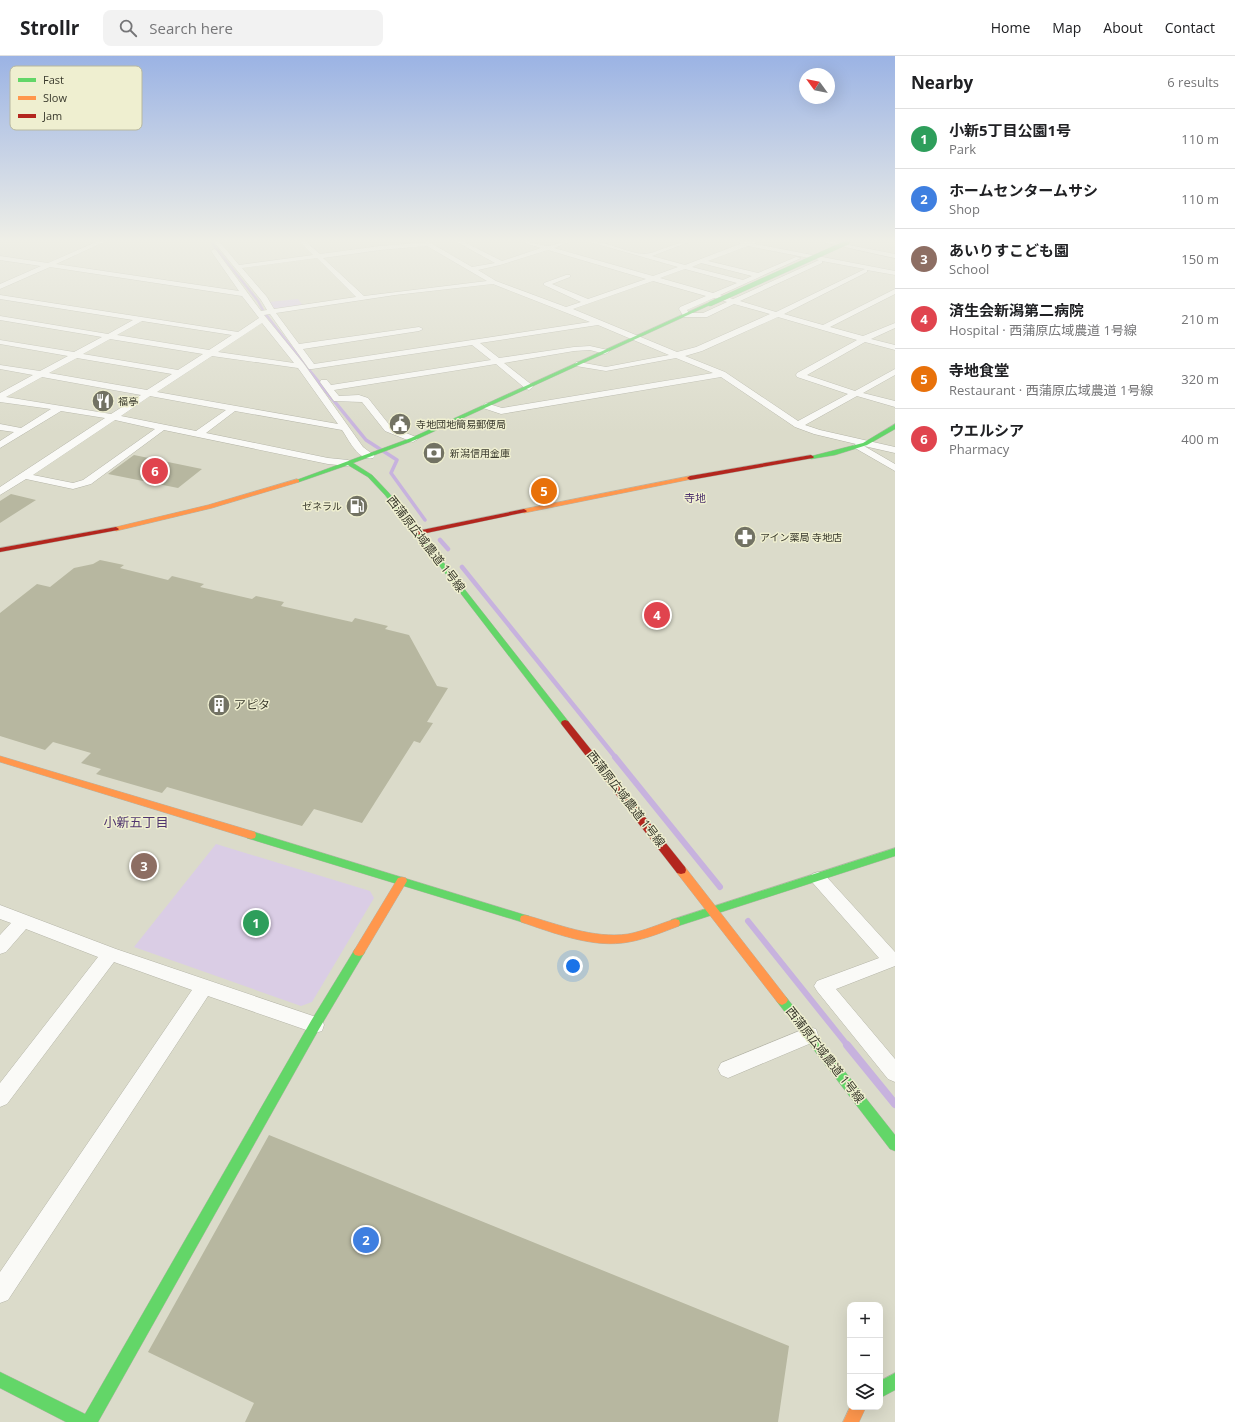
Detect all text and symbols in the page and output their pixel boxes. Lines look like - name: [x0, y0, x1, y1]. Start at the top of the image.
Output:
- search box: [103, 10, 383, 46]
- text: Strollr: [20, 15, 79, 41]
- icon: search: [117, 17, 139, 39]
- text: Search here: [149, 18, 233, 38]
- text: Home: [991, 18, 1030, 37]
- text: Map: [1052, 18, 1081, 37]
- text: About: [1103, 18, 1143, 37]
- text: Contact: [1165, 18, 1215, 37]
- legend: [10, 66, 142, 130]
- north arrow: [799, 68, 835, 104]
- text: Nearby: [911, 71, 973, 94]
- text: Fast: [43, 72, 64, 87]
- text: 6 results: [1167, 73, 1219, 91]
- text: Slow: [43, 90, 67, 105]
- text: Jam: [42, 108, 62, 123]
- text: 小新5丁目公園1号: [949, 120, 1071, 140]
- text: 1: [920, 130, 928, 148]
- text: 110 m: [1181, 130, 1219, 148]
- text: Park: [949, 140, 976, 158]
- text: ホームセンタームサシ: [949, 180, 1098, 200]
- text: 2: [920, 190, 928, 208]
- text: 110 m: [1181, 190, 1219, 208]
- text: Shop: [949, 200, 980, 218]
- text: あいりすこども園: [949, 240, 1069, 260]
- text: 3: [920, 250, 928, 268]
- text: 150 m: [1181, 250, 1219, 268]
- text: School: [949, 260, 989, 278]
- text: 済生会新潟第二病院: [949, 300, 1084, 320]
- text: 4: [920, 310, 928, 328]
- text: 210 m: [1181, 310, 1219, 328]
- text: Hospital · 西蒲原広域農道 1号線: [949, 321, 1137, 339]
- text: 寺地食堂: [949, 360, 1009, 380]
- text: 5: [920, 370, 928, 388]
- text: 320 m: [1181, 370, 1219, 388]
- text: Restaurant · 西蒲原広域農道 1号線: [949, 381, 1153, 399]
- restaurant icon: 福亭: [90, 388, 116, 414]
- place label: 福亭: [118, 394, 138, 408]
- public building icon: 寺地団地簡易郵便局: [387, 411, 413, 437]
- place label: 寺地団地簡易郵便局: [416, 417, 506, 431]
- text: ウエルシア: [949, 420, 1024, 440]
- text: 6: [920, 430, 928, 448]
- text: 400 m: [1181, 430, 1219, 448]
- bank icon: 新潟信用金庫: [421, 440, 447, 466]
- text: Pharmacy: [949, 440, 1009, 458]
- place label: 新潟信用金庫: [450, 446, 510, 460]
- pin: 6: [142, 456, 168, 486]
- pin: 5: [531, 476, 557, 506]
- district label: 寺地: [684, 490, 706, 505]
- street label: 西蒲原広域農道 1号線: [383, 492, 469, 595]
- fuel station icon: ゼネラル: [344, 493, 370, 519]
- place label: ゼネラル: [302, 499, 342, 513]
- pharmacy icon: アイン薬局 寺地店: [732, 524, 758, 550]
- place label: アイン薬局 寺地店: [760, 530, 842, 544]
- pin: 4: [644, 600, 670, 630]
- building icon: アピタ: [206, 692, 232, 718]
- place label: アピタ: [234, 696, 270, 713]
- street label: 西蒲原広域農道 1号線: [583, 747, 669, 850]
- district label: 小新五丁目: [103, 813, 169, 831]
- pin: 3: [131, 851, 157, 881]
- pin: 1: [243, 908, 269, 938]
- your location: [563, 956, 583, 976]
- street label: 西蒲原広域農道 1号線: [782, 1003, 868, 1106]
- pin: 2: [353, 1225, 379, 1255]
- map controls: [847, 1302, 883, 1410]
- button: +: [847, 1302, 883, 1338]
- button: −: [847, 1338, 883, 1374]
- button: layers: [847, 1374, 883, 1410]

